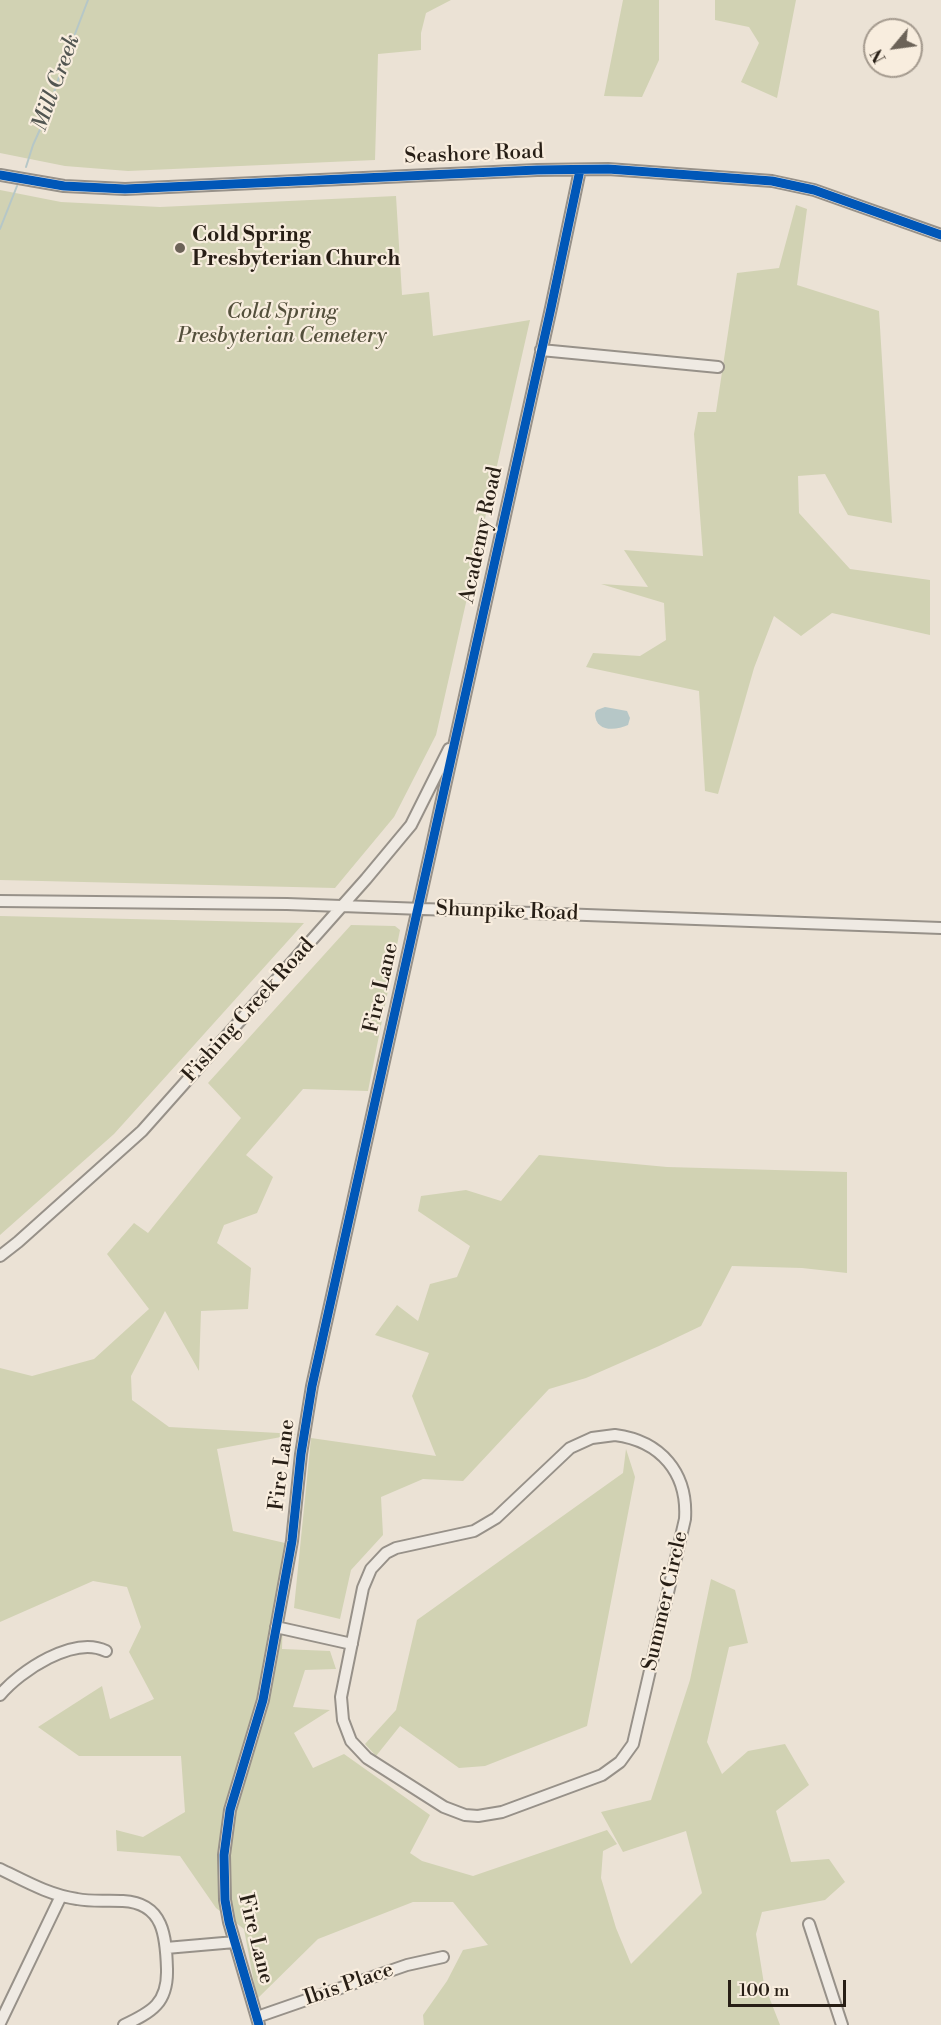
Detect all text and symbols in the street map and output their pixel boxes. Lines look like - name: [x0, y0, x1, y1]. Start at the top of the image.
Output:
- north arrow: [863, 18, 923, 78]
- water label: Mill Creek: [27, 31, 87, 135]
- text: N: [867, 45, 891, 66]
- street label: Seashore Road: [404, 140, 544, 170]
- place label: Cold Spring Presbyterian Church: [192, 223, 400, 273]
- marker: Cold Spring Presbyterian Church: [173, 241, 187, 255]
- park label: Cold Spring Presbyterian Cemetery: [177, 300, 387, 350]
- street label: Academy Road: [455, 464, 509, 606]
- street label: Shunpike Road: [435, 897, 579, 927]
- street label: Fishing Creek Road: [178, 934, 320, 1088]
- street label: Fire Lane: [359, 940, 405, 1036]
- street label: Fire Lane: [265, 1418, 301, 1512]
- street label: Summer Circle: [638, 1529, 694, 1673]
- street label: Fire Lane: [232, 1891, 278, 1987]
- street label: Ibis Place: [301, 1958, 397, 2012]
- scale bar: [731, 1968, 850, 2006]
- text: 100 m: [739, 1979, 790, 2002]

